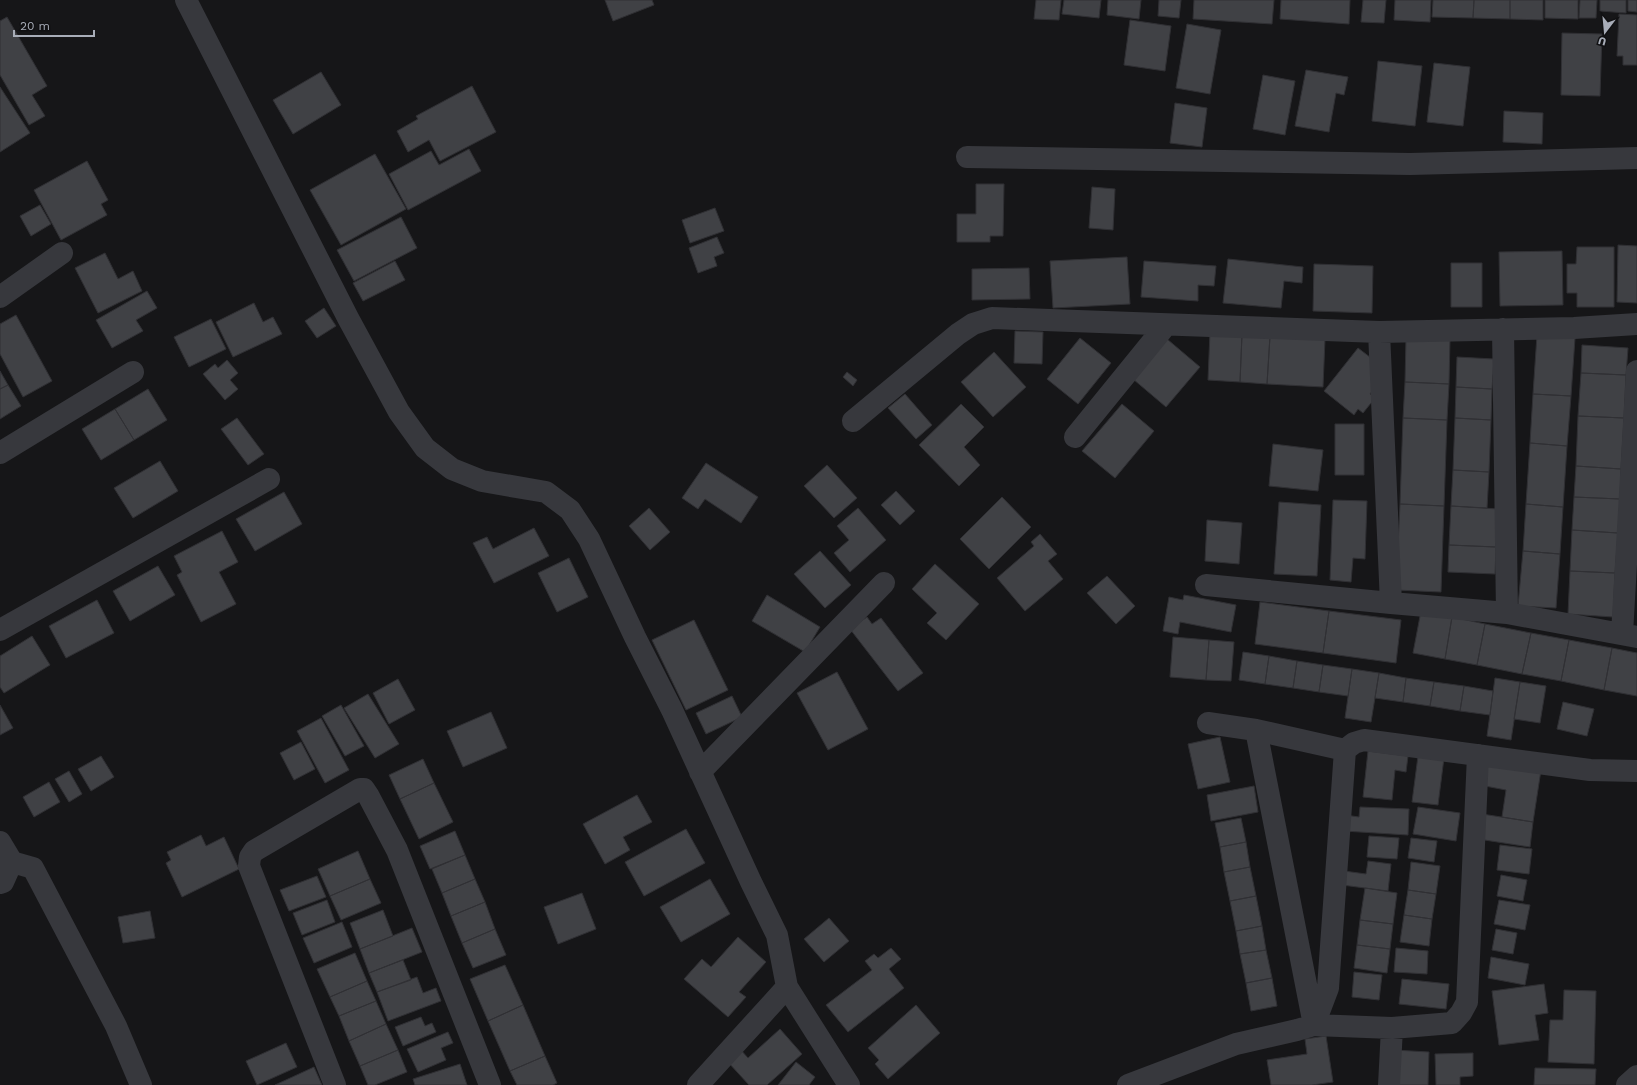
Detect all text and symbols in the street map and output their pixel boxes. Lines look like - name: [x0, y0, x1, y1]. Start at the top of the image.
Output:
- scale bar: [14, 12, 94, 38]
- north arrow: [1585, 12, 1625, 52]
- text: 20 m: [20, 19, 50, 33]
- text: U: [1597, 34, 1608, 48]

